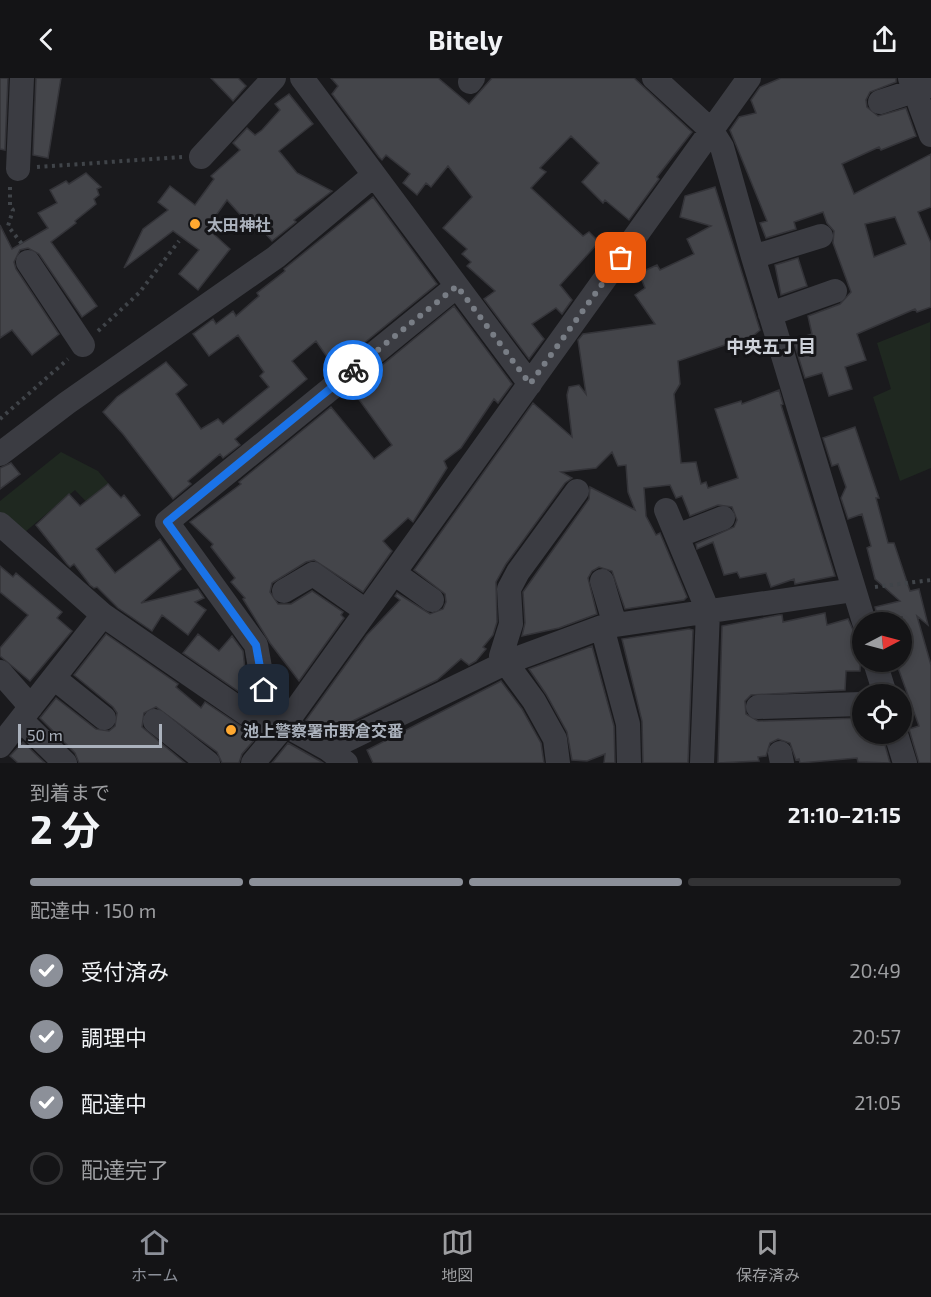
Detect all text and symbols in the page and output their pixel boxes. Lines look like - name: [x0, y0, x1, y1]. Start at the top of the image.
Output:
- icon: back: [30, 23, 63, 56]
- text: Bitely: [428, 23, 503, 55]
- icon: share: [868, 23, 901, 56]
- place label: 太田神社: [207, 215, 271, 234]
- marker: 太田神社: [188, 217, 202, 231]
- pin: [595, 232, 646, 283]
- icon: bag: [604, 241, 637, 274]
- district label: 中央五丁目: [726, 335, 816, 357]
- courier: [323, 340, 383, 400]
- icon: bike: [337, 354, 370, 387]
- north arrow: [852, 612, 912, 672]
- map controls: [852, 612, 912, 744]
- pin: [238, 664, 289, 715]
- icon: home: [247, 673, 280, 706]
- button: locate: [852, 684, 912, 744]
- scale bar: [18, 721, 162, 748]
- place label: 池上警察署市野倉交番: [243, 721, 403, 740]
- marker: 池上警察署市野倉交番: [224, 723, 238, 737]
- text: 50 m: [27, 725, 63, 744]
- text: 到着まで: [30, 780, 110, 804]
- text: 21:10–21:15: [788, 801, 901, 827]
- text: 2 分: [30, 805, 100, 852]
- text: 配達中 · 150 m: [30, 898, 156, 922]
- icon: check: [30, 954, 63, 987]
- text: 受付済み: [81, 958, 169, 984]
- text: 20:49: [849, 958, 901, 982]
- icon: check: [30, 1020, 63, 1053]
- text: 調理中: [81, 1024, 147, 1050]
- text: 20:57: [852, 1024, 901, 1048]
- icon: check: [30, 1086, 63, 1119]
- text: 配達中: [81, 1090, 147, 1116]
- text: 21:05: [854, 1090, 901, 1114]
- text: 配達完了: [81, 1156, 169, 1182]
- tab: ホーム: [131, 1226, 179, 1286]
- tab: 地図: [441, 1226, 474, 1286]
- tab: 保存済み: [736, 1226, 800, 1286]

